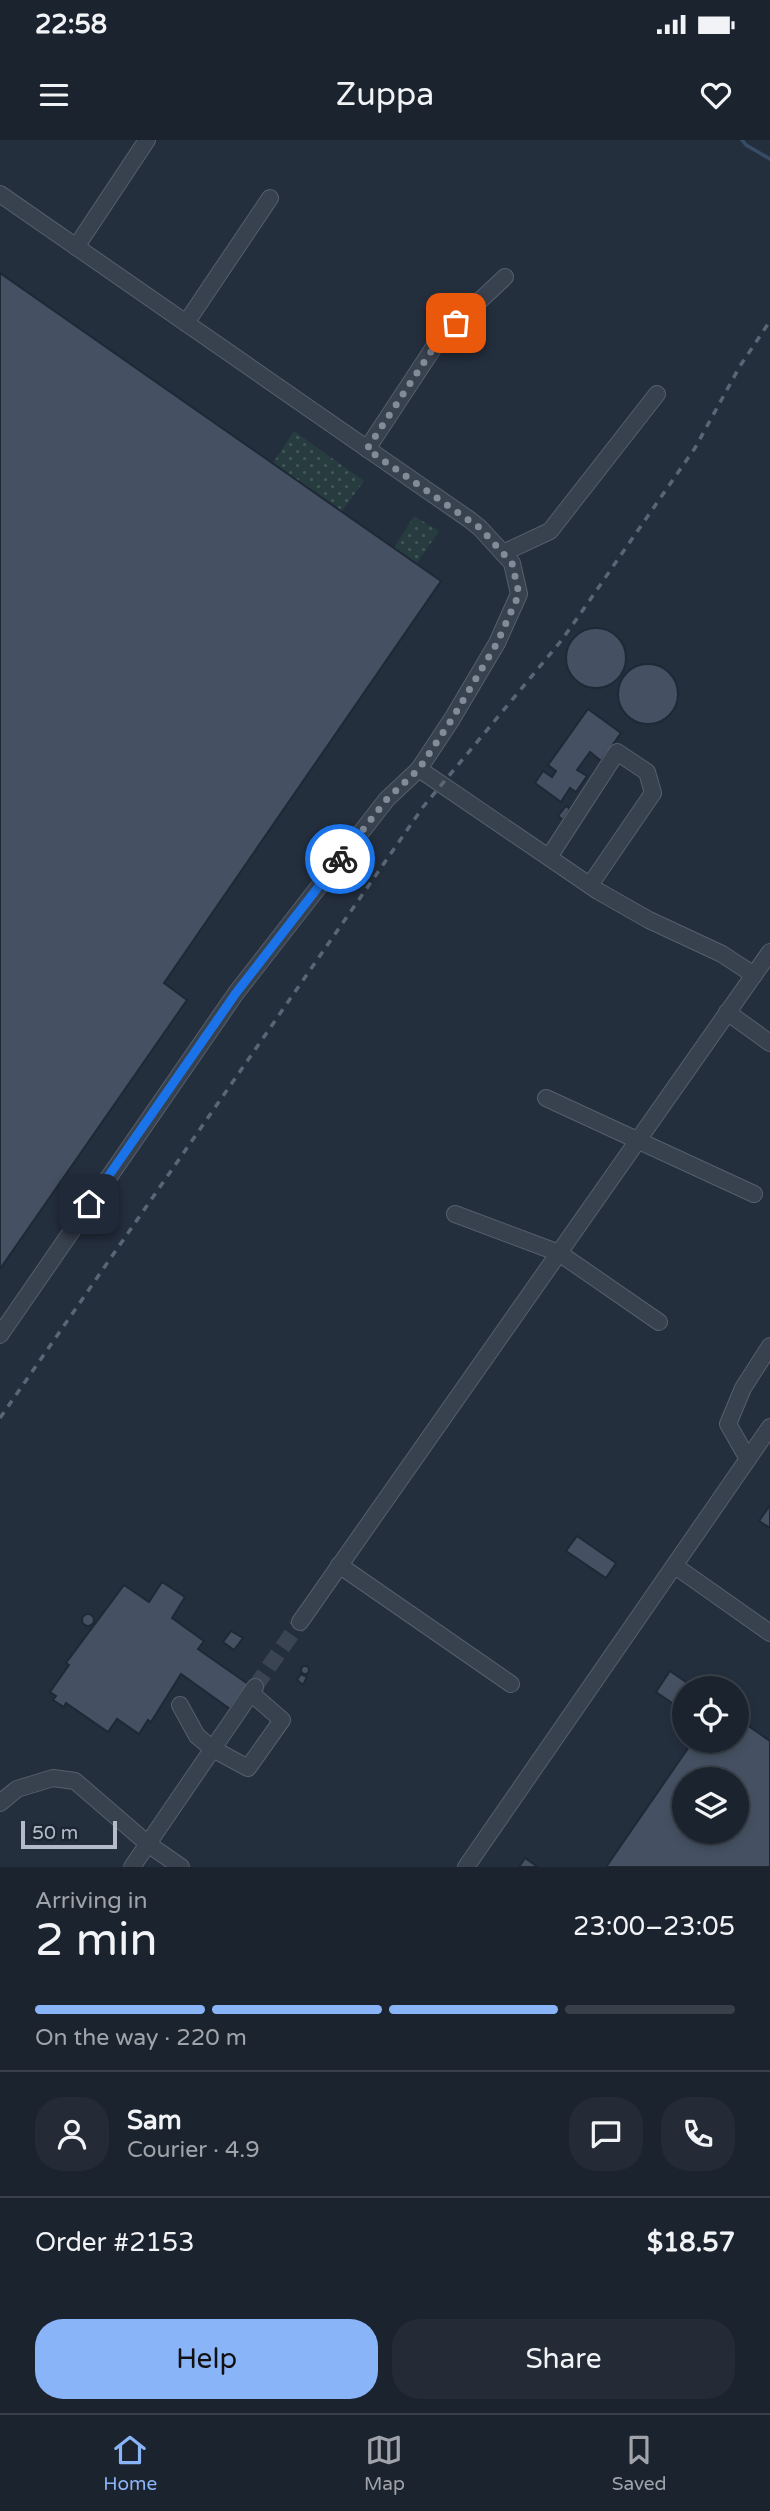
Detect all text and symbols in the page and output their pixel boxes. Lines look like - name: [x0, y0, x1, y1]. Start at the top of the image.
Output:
- text: 22:58: [35, 9, 107, 40]
- icon: menu: [35, 76, 73, 114]
- text: Zuppa: [336, 76, 434, 114]
- icon: heart: [697, 76, 735, 114]
- pin: [426, 293, 486, 353]
- icon: bag: [437, 304, 475, 342]
- courier: [305, 824, 375, 894]
- icon: bike: [321, 840, 359, 878]
- pin: [59, 1174, 119, 1234]
- icon: home: [70, 1185, 108, 1223]
- map controls: [672, 1676, 749, 1844]
- button: locate: [672, 1676, 749, 1753]
- button: layers: [672, 1767, 749, 1844]
- scale bar: [21, 1818, 117, 1850]
- text: 50 m: [32, 1822, 78, 1844]
- text: Arriving in: [35, 1887, 148, 1915]
- text: 23:00–23:05: [573, 1911, 735, 1942]
- text: 2 min: [35, 1913, 158, 1968]
- text: On the way · 220 m: [35, 2024, 247, 2052]
- button: person: [35, 2097, 109, 2171]
- button: chat: [569, 2097, 643, 2171]
- button: phone: [661, 2097, 735, 2171]
- text: Sam: [127, 2105, 182, 2136]
- text: Courier · 4.9: [127, 2136, 260, 2164]
- text: Order #2153: [35, 2227, 195, 2258]
- text: $18.57: [647, 2227, 735, 2258]
- button: Help: [35, 2319, 378, 2399]
- button: Share: [392, 2319, 735, 2399]
- tab: Home: [103, 2431, 157, 2495]
- tab: Map: [364, 2431, 405, 2495]
- tab: Saved: [612, 2431, 667, 2495]

